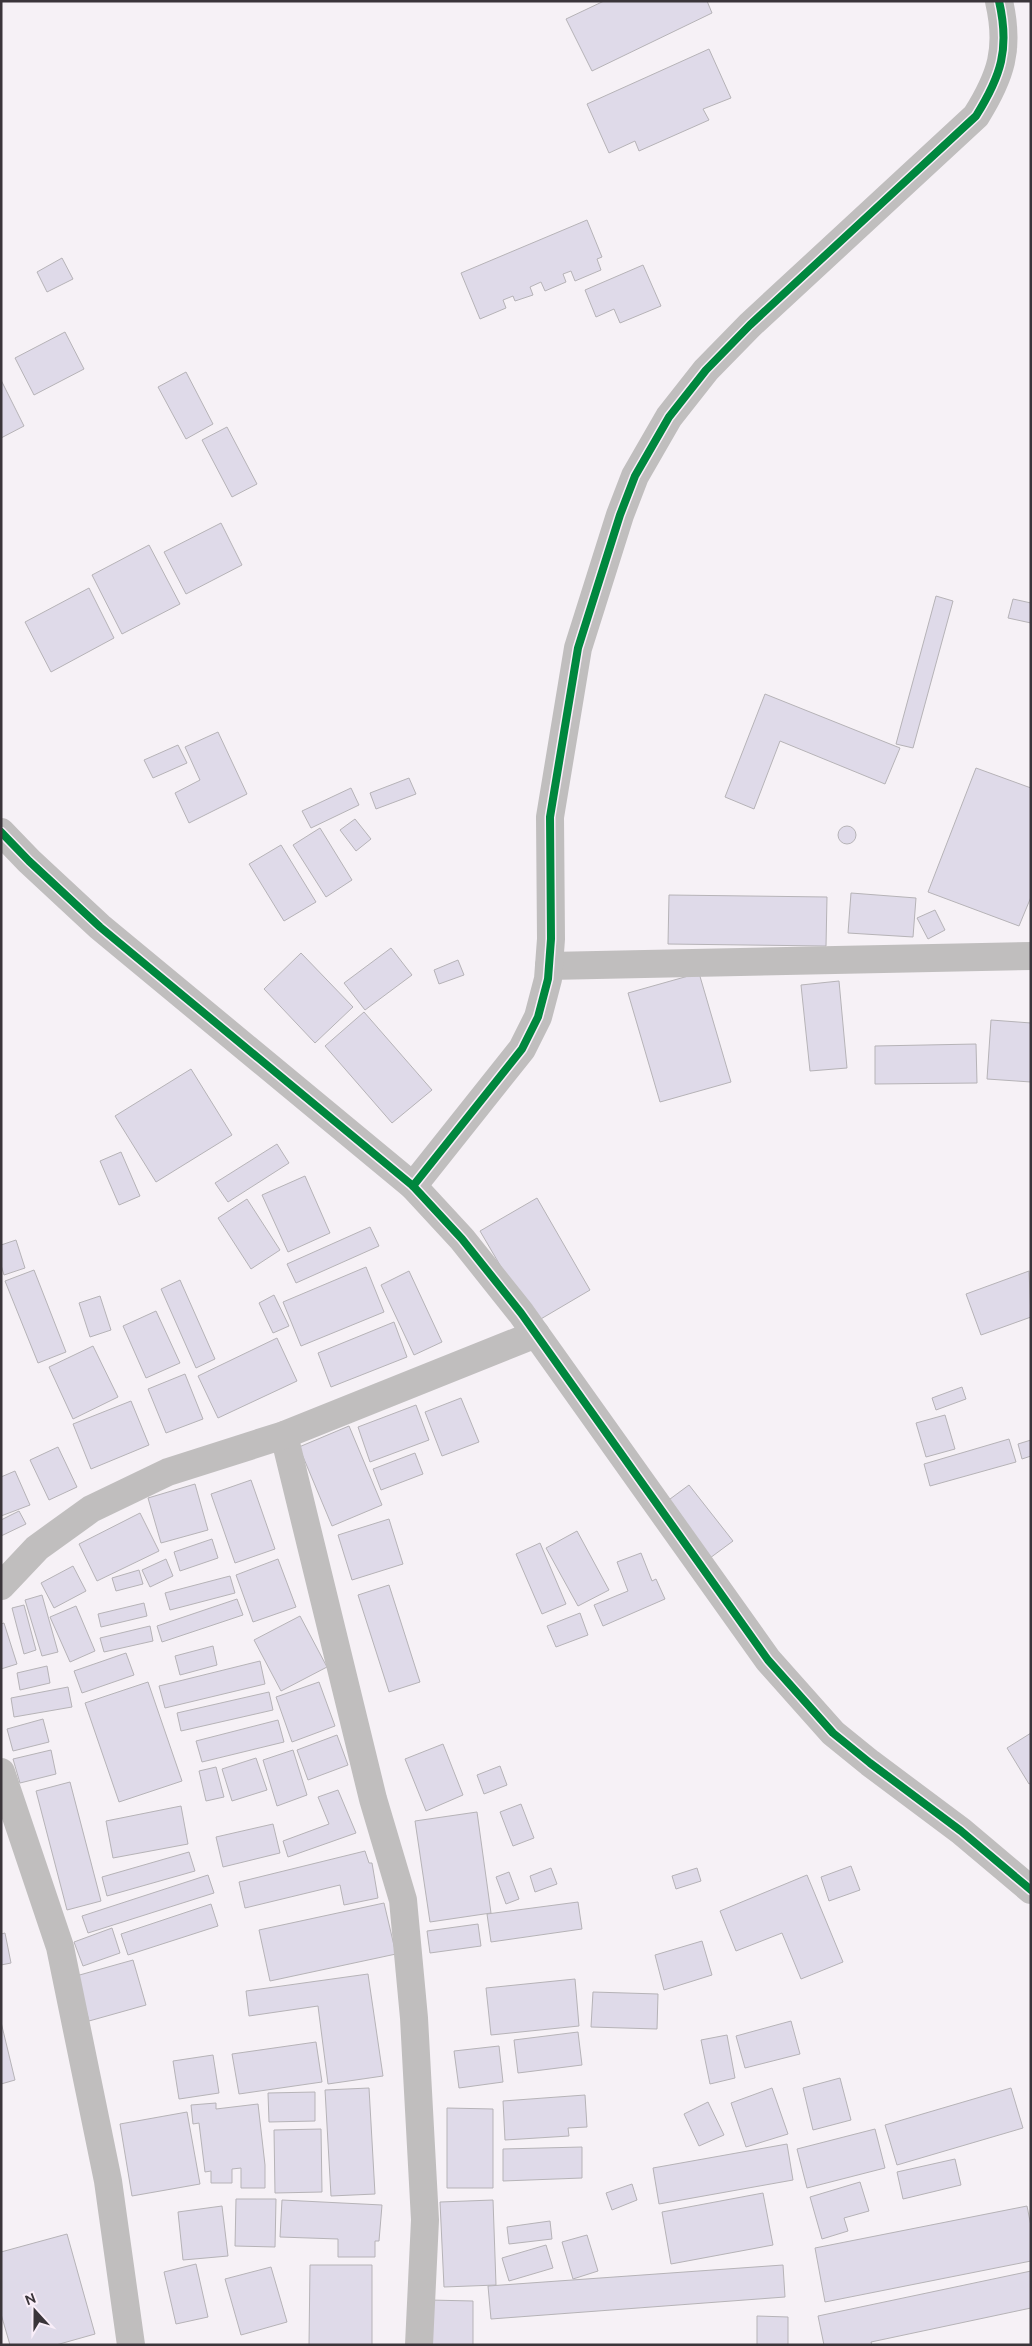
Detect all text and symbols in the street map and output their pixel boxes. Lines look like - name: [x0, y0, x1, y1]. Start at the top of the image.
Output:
- north arrow: [10, 2286, 60, 2336]
- text: N: [23, 2290, 38, 2308]

